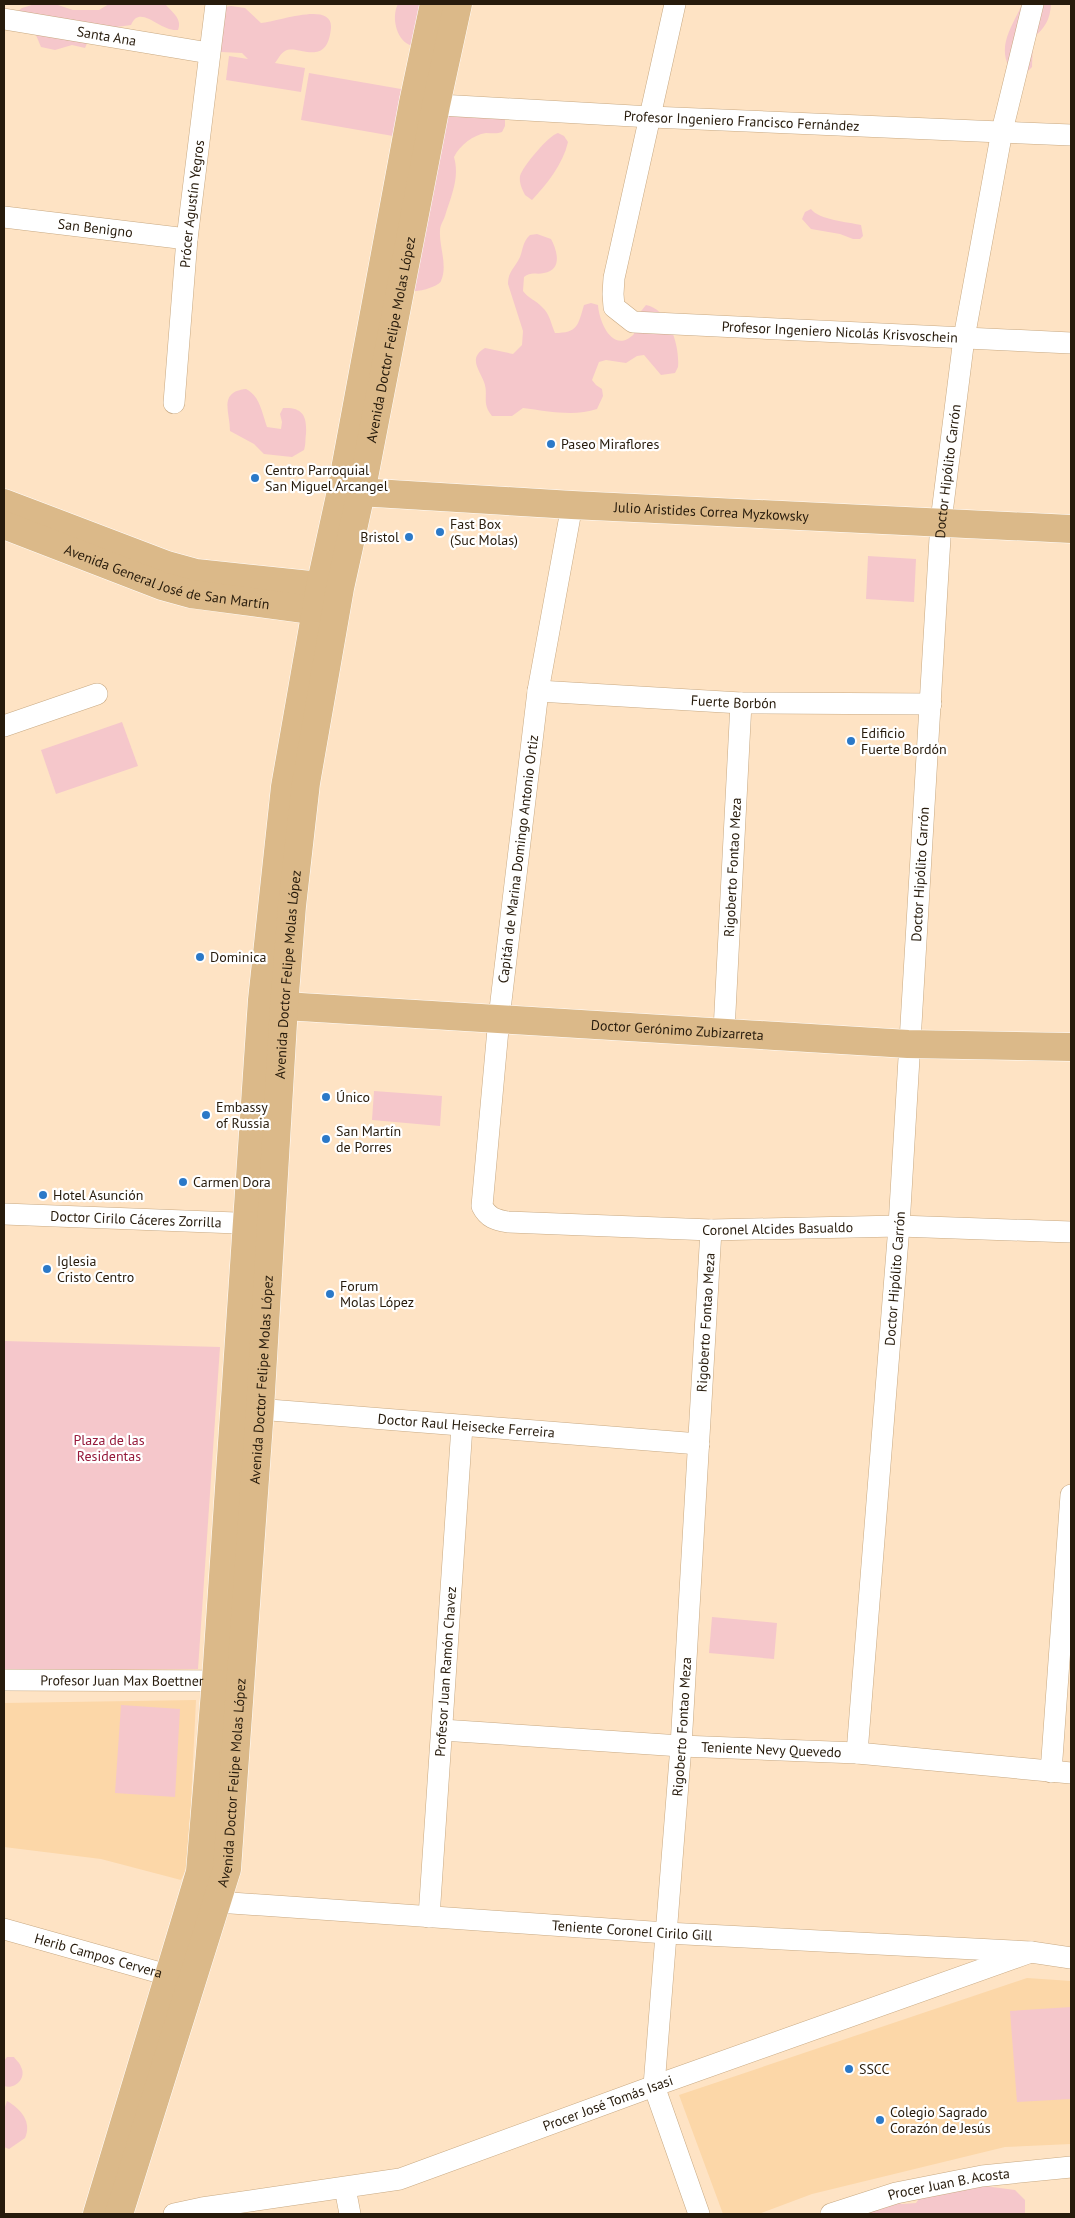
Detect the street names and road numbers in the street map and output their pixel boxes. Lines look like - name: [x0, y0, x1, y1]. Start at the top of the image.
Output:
- street label: Santa Ana: [76, 22, 138, 50]
- street label: Profesor Ingeniero Francisco Fernández: [623, 106, 860, 135]
- street label: Prócer Agustín Yegros: [176, 139, 208, 268]
- street label: San Benigno: [57, 215, 134, 241]
- street label: Avenida Doctor Felipe Molas López: [362, 235, 419, 444]
- street label: Profesor Ingeniero Nicolás Krisvoschein: [721, 317, 958, 347]
- street label: Doctor Hipólito Carrón: [931, 403, 965, 539]
- street label: Julio Aristides Correa Myzkowsky: [613, 498, 810, 525]
- street label: Avenida General José de San Martín: [62, 540, 271, 613]
- street label: Fuerte Borbón: [690, 691, 777, 712]
- street label: Capitán de Marina Domingo Antonio Ortiz: [494, 734, 542, 984]
- street label: Rigoberto Fontao Meza: [720, 797, 745, 937]
- street label: Doctor Hipólito Carrón: [907, 806, 933, 942]
- street label: Avenida Doctor Felipe Molas López: [271, 869, 305, 1080]
- street label: Doctor Gerónimo Zubizarreta: [590, 1016, 764, 1044]
- street label: Doctor Cirilo Cáceres Zorrilla: [50, 1207, 222, 1231]
- street label: Doctor Hipólito Carrón: [880, 1211, 909, 1347]
- street label: Coronel Alcides Basualdo: [702, 1218, 853, 1239]
- street label: Rigoberto Fontao Meza: [693, 1252, 719, 1393]
- street label: Avenida Doctor Felipe Molas López: [246, 1275, 277, 1485]
- street label: Doctor Raul Heisecke Ferreira: [377, 1410, 556, 1442]
- street label: Profesor Juan Ramón Chavez: [431, 1586, 460, 1757]
- street label: Rigoberto Fontao Meza: [668, 1657, 695, 1797]
- street label: Profesor Juan Max Boettner: [40, 1671, 204, 1690]
- street label: Avenida Doctor Felipe Molas López: [213, 1678, 250, 1889]
- street label: Teniente Nevy Quevedo: [701, 1738, 842, 1761]
- street label: Teniente Coronel Cirilo Gill: [551, 1916, 713, 1944]
- street label: Herib Campos Cervera: [32, 1929, 164, 1982]
- street label: Procer José Tomás Isasi: [540, 2071, 675, 2135]
- street label: Procer Juan B. Acosta: [885, 2164, 1011, 2204]

